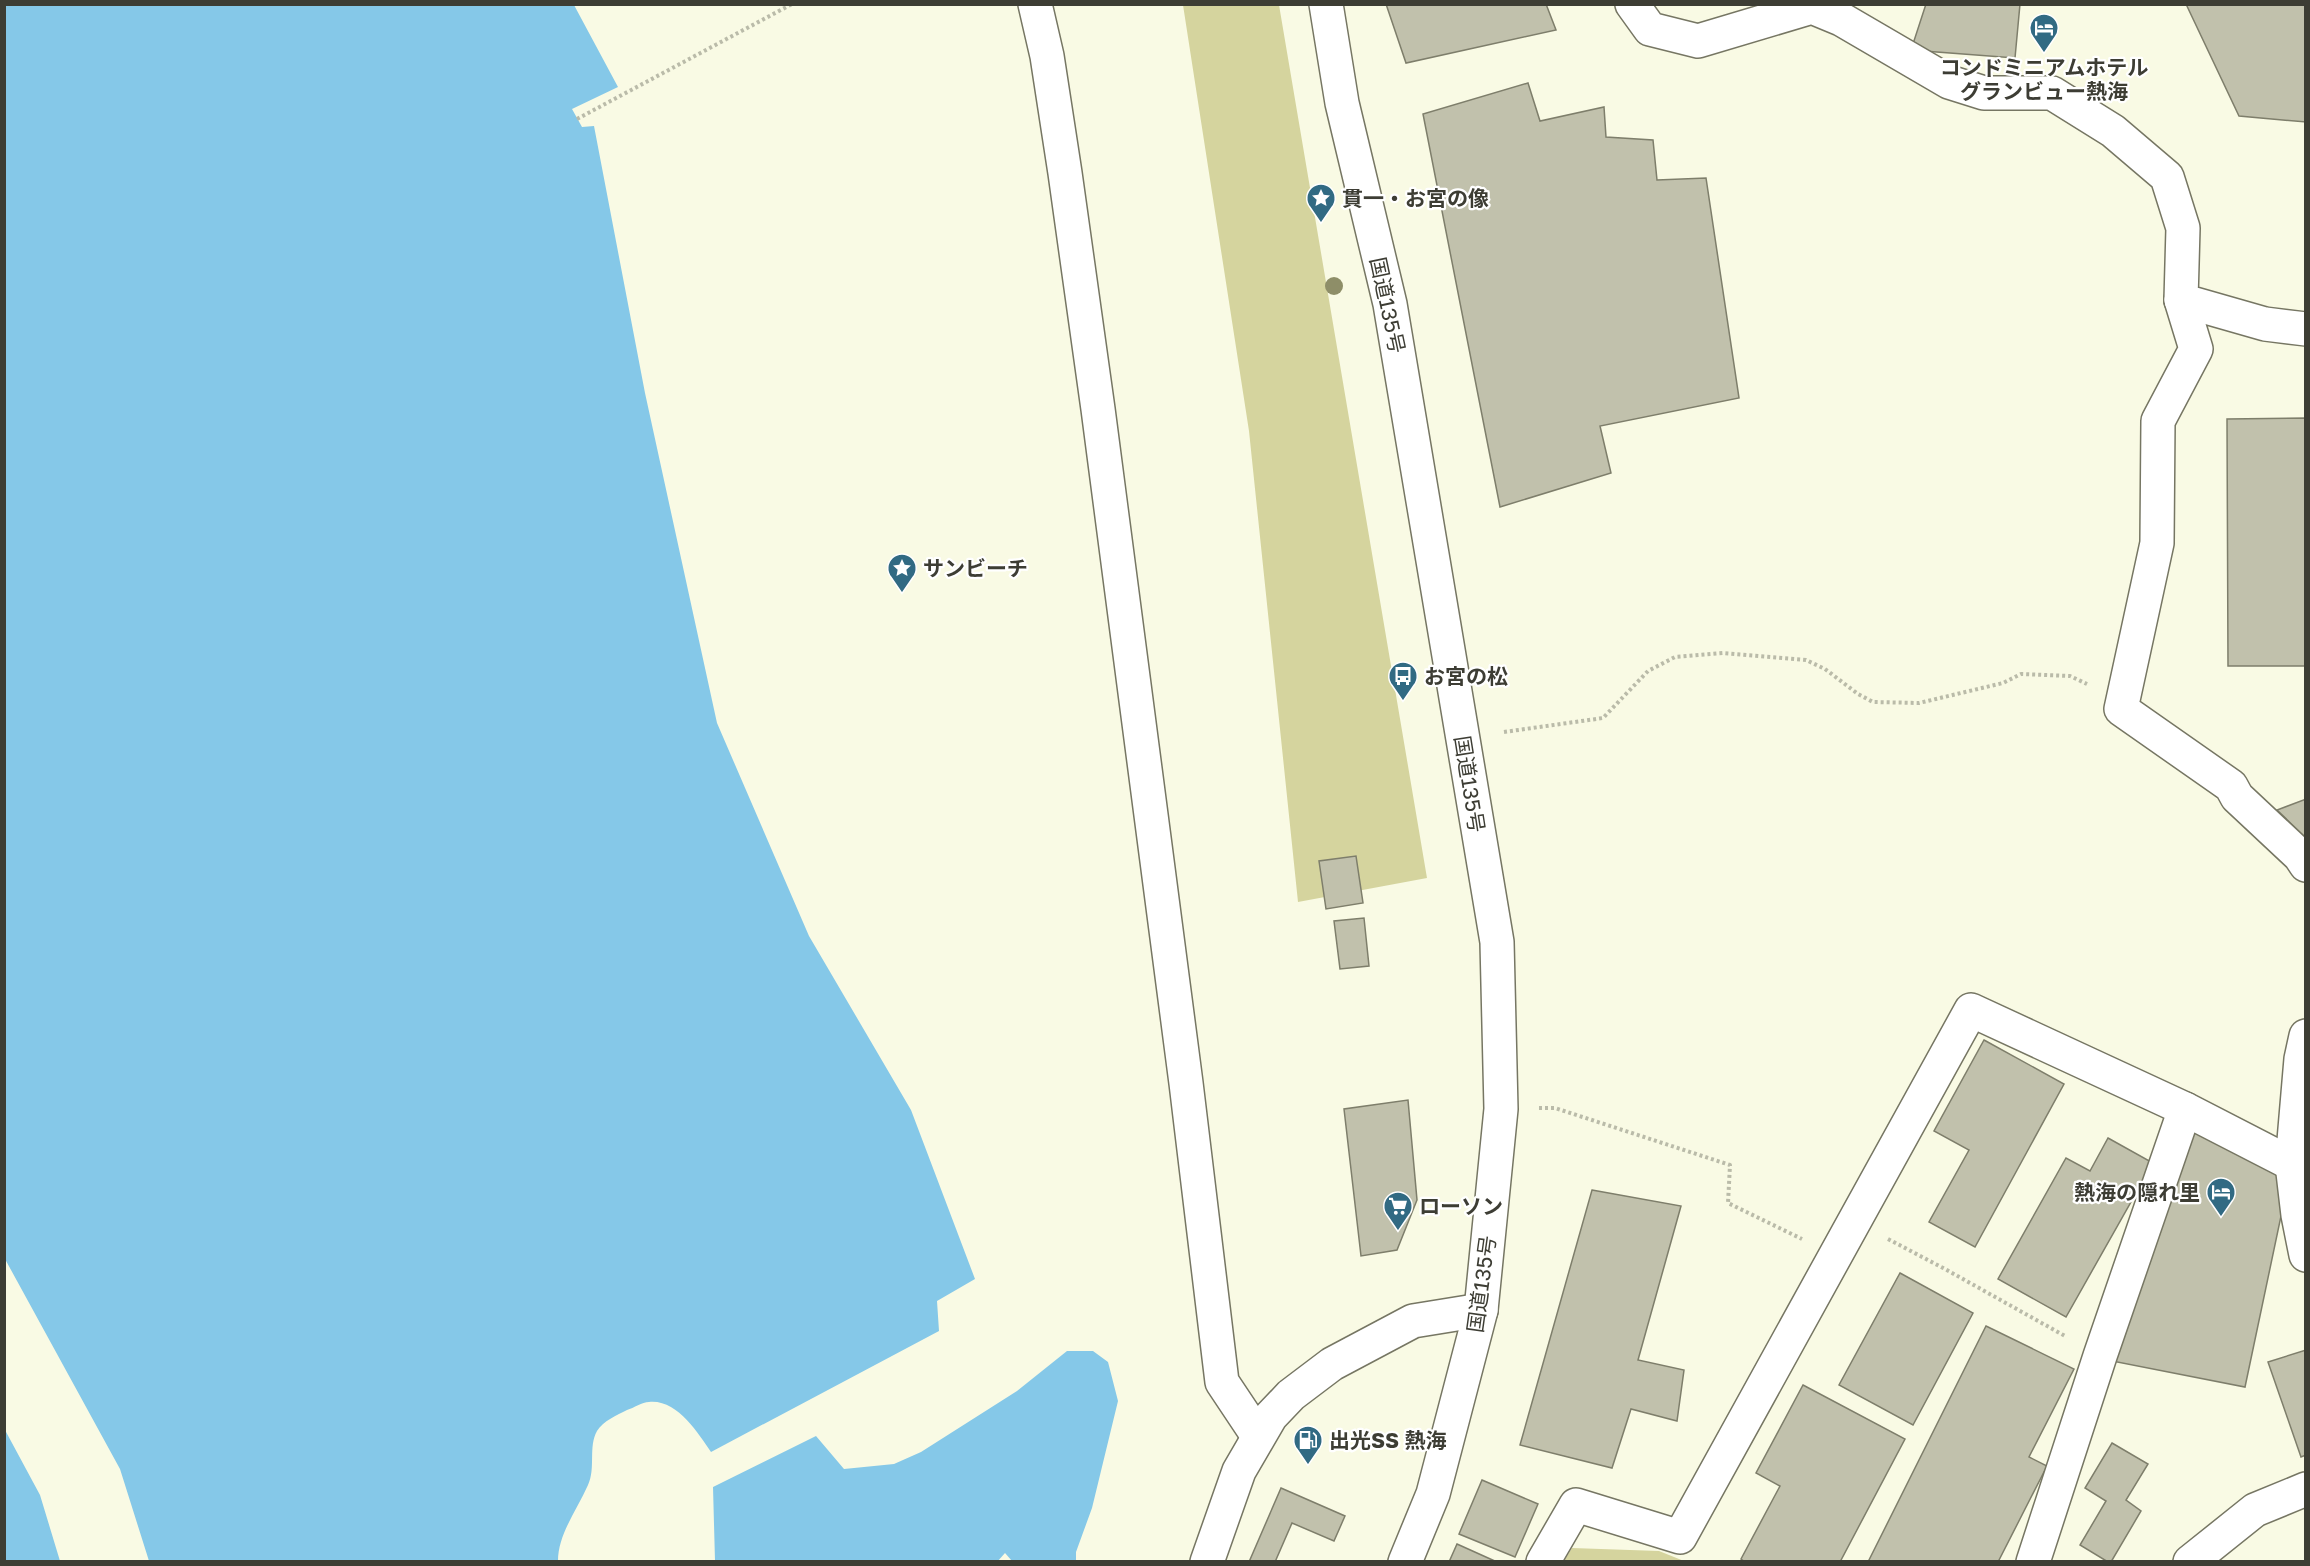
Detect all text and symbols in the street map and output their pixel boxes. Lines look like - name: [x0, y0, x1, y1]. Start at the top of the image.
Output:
- hotel icon: コンドミニアムホテル グランビュー熱海: [2028, 12, 2060, 54]
- place label: コンドミニアムホテル グランビュー熱海: [1940, 54, 2148, 104]
- place icon: 貫一・お宮の像: [1305, 182, 1337, 224]
- place label: 貫一・お宮の像: [1342, 185, 1489, 211]
- street label: 国道135号: [1365, 255, 1411, 355]
- place icon: サンビーチ: [886, 552, 918, 594]
- place label: サンビーチ: [923, 555, 1028, 581]
- bus stop icon: お宮の松: [1387, 660, 1419, 702]
- place label: お宮の松: [1424, 663, 1508, 689]
- street label: 国道135号: [1450, 734, 1490, 834]
- hotel icon: 熱海の隠れ里: [2205, 1176, 2237, 1218]
- place label: 熱海の隠れ里: [2074, 1179, 2200, 1205]
- supermarket icon: ローソン: [1382, 1190, 1414, 1232]
- place label: ローソン: [1419, 1193, 1503, 1219]
- street label: 国道135号: [1461, 1234, 1501, 1334]
- fuel station icon: 出光SS 熱海: [1292, 1424, 1324, 1466]
- place label: 出光SS 熱海: [1329, 1427, 1446, 1453]

